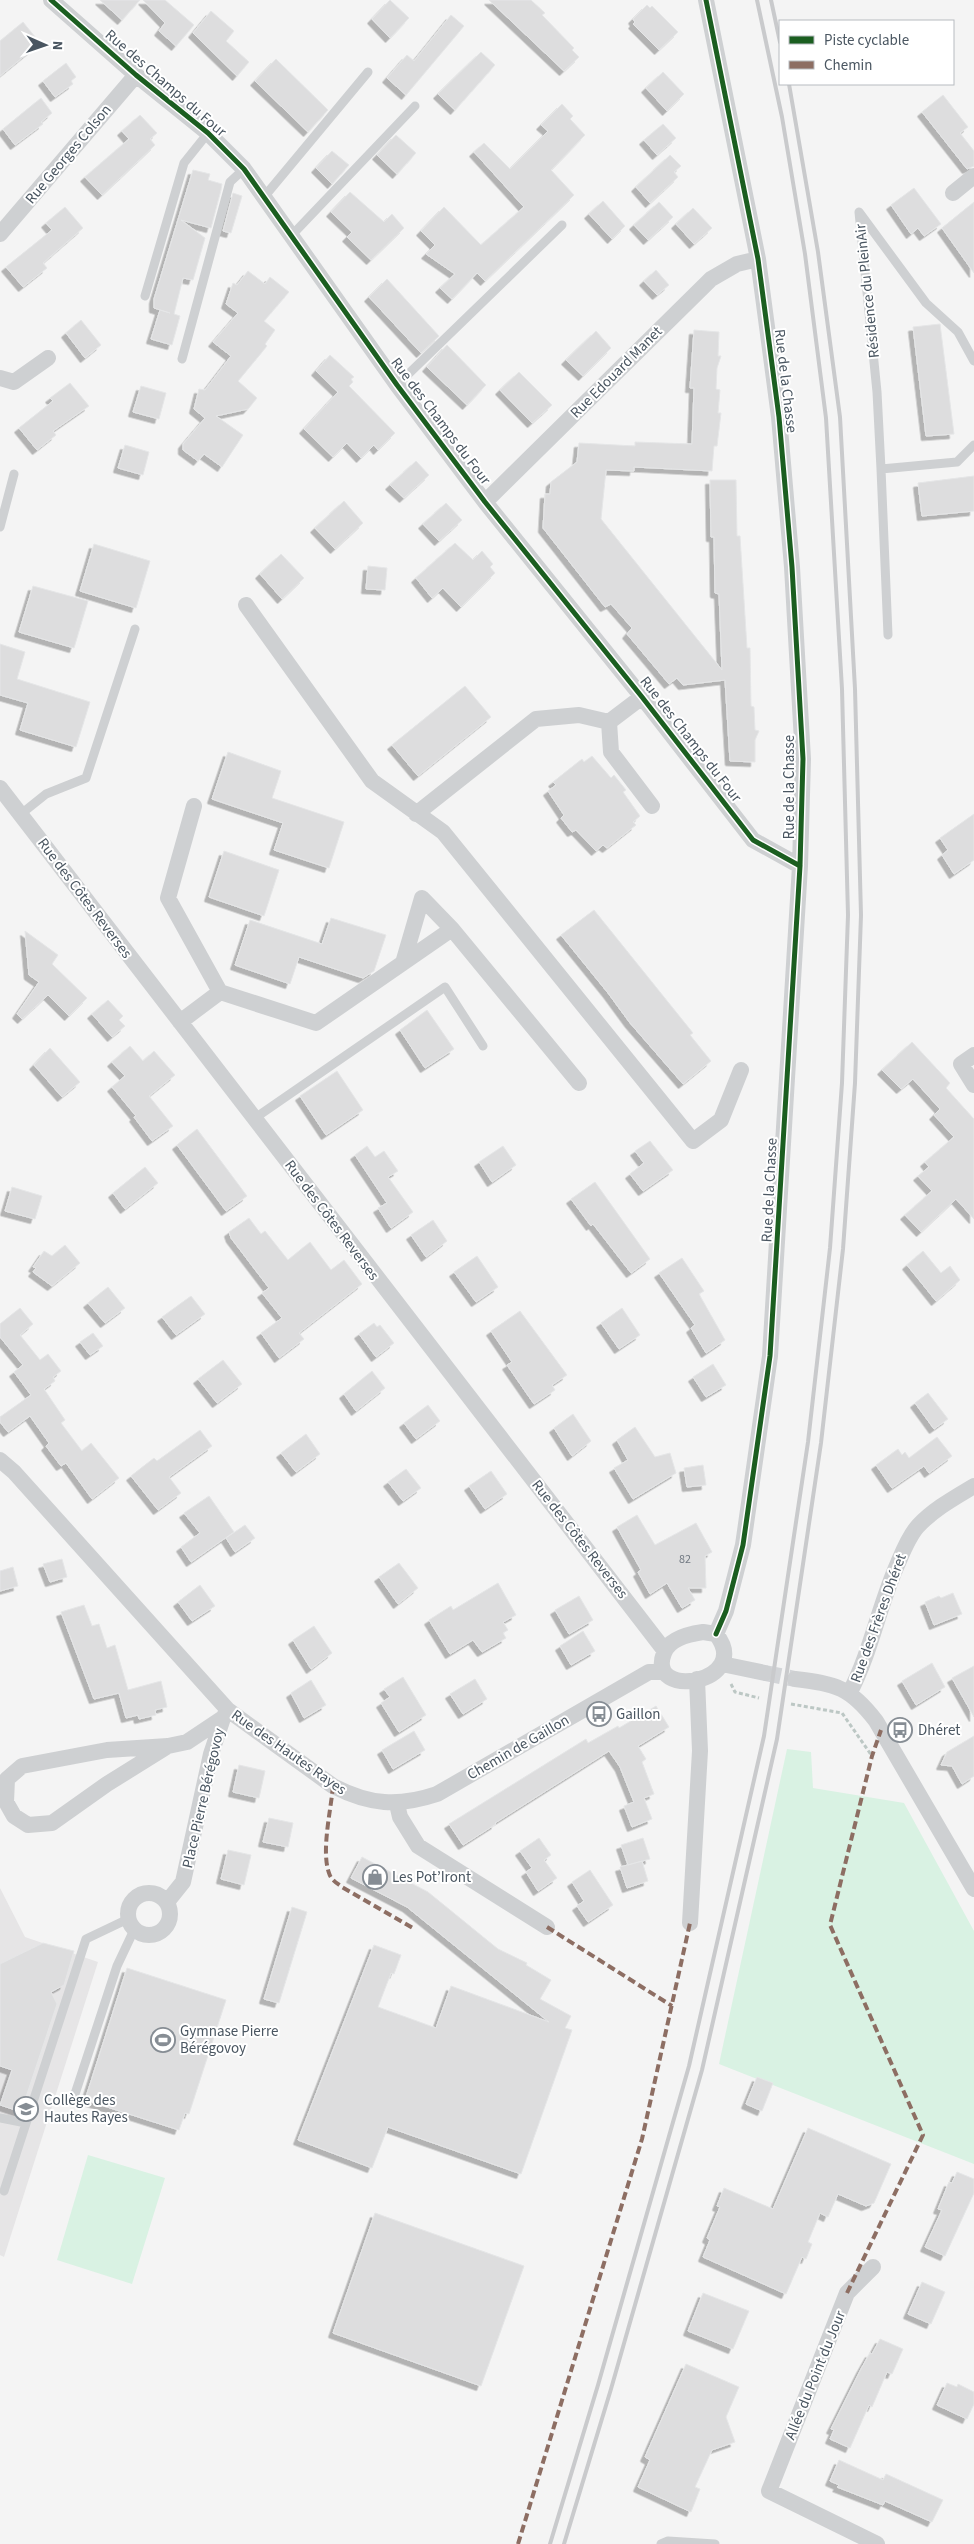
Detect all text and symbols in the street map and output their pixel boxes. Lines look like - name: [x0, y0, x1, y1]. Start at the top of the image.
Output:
- north arrow: [20, 20, 70, 70]
- legend: [779, 20, 954, 85]
- street label: Rue des Champs du Four: [100, 25, 232, 143]
- text: Piste cyclable: [824, 30, 909, 51]
- text: N: [47, 40, 67, 50]
- text: Chemin: [824, 55, 873, 76]
- street label: Rue Georges Colson: [20, 100, 116, 209]
- street label: Résidence du PleinAir: [850, 222, 885, 359]
- street label: Rue Edouard Manet: [566, 322, 667, 423]
- street label: Rue de la Chasse: [769, 328, 802, 434]
- street label: Rue des Champs du Four: [386, 353, 496, 490]
- street label: Rue des Champs du Four: [635, 672, 747, 807]
- street label: Rue de la Chasse: [779, 735, 800, 839]
- street label: Rue des Côtes Reverses: [32, 834, 137, 963]
- street label: Rue de la Chasse: [756, 1137, 783, 1243]
- street label: Rue des Côtes Reverses: [279, 1156, 384, 1285]
- street label: Rue des Côtes Reverses: [526, 1475, 633, 1603]
- house number: 82: [679, 1551, 691, 1568]
- street label: Rue des Frères Dhéret: [845, 1551, 912, 1686]
- bus stop icon: Gaillon: [586, 1701, 612, 1727]
- place label: Gaillon: [616, 1704, 661, 1725]
- street label: Rue des Hautes Rayes: [227, 1705, 350, 1800]
- street label: Chemin de Gaillon: [463, 1710, 573, 1785]
- bus stop icon: Dhéret: [887, 1717, 913, 1743]
- place label: Dhéret: [918, 1720, 960, 1741]
- street label: Place Pierre Bérégovoy: [177, 1726, 230, 1870]
- shop icon: Les Pot’Iront: [362, 1864, 388, 1890]
- place label: Les Pot’Iront: [392, 1867, 471, 1888]
- place label: Gymnase Pierre Bérégovoy: [180, 2021, 279, 2059]
- sports icon: Gymnase Pierre Bérégovoy: [150, 2027, 176, 2053]
- place label: Collège des Hautes Rayes: [44, 2090, 128, 2128]
- school or university icon: Collège des Hautes Rayes: [13, 2096, 39, 2122]
- street label: Allée du Point du Jour: [780, 2307, 851, 2443]

